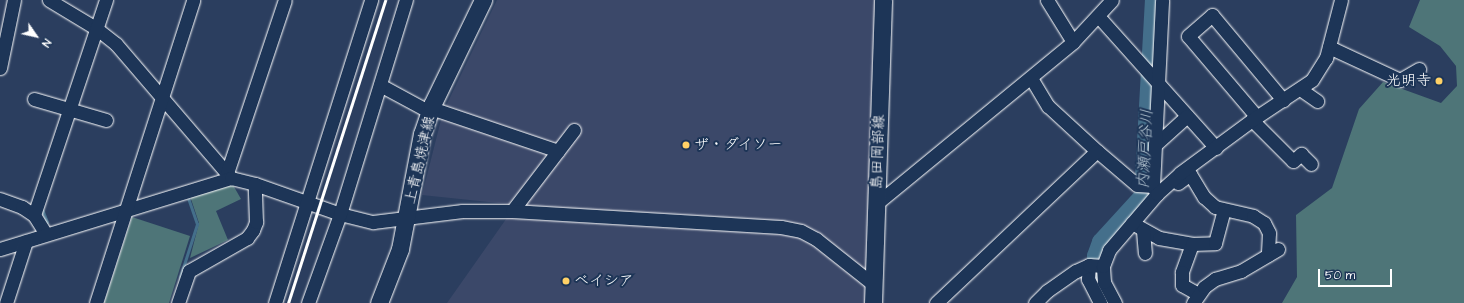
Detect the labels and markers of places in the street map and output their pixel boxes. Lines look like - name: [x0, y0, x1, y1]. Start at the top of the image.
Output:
- place label: 光明寺: [1386, 72, 1431, 90]
- marker: 光明寺: [1434, 76, 1444, 86]
- place label: ザ・ダイソー: [694, 136, 784, 154]
- marker: ザ・ダイソー: [681, 140, 691, 150]
- place label: ベイシア: [574, 272, 634, 290]
- marker: ベイシア: [561, 276, 571, 286]

